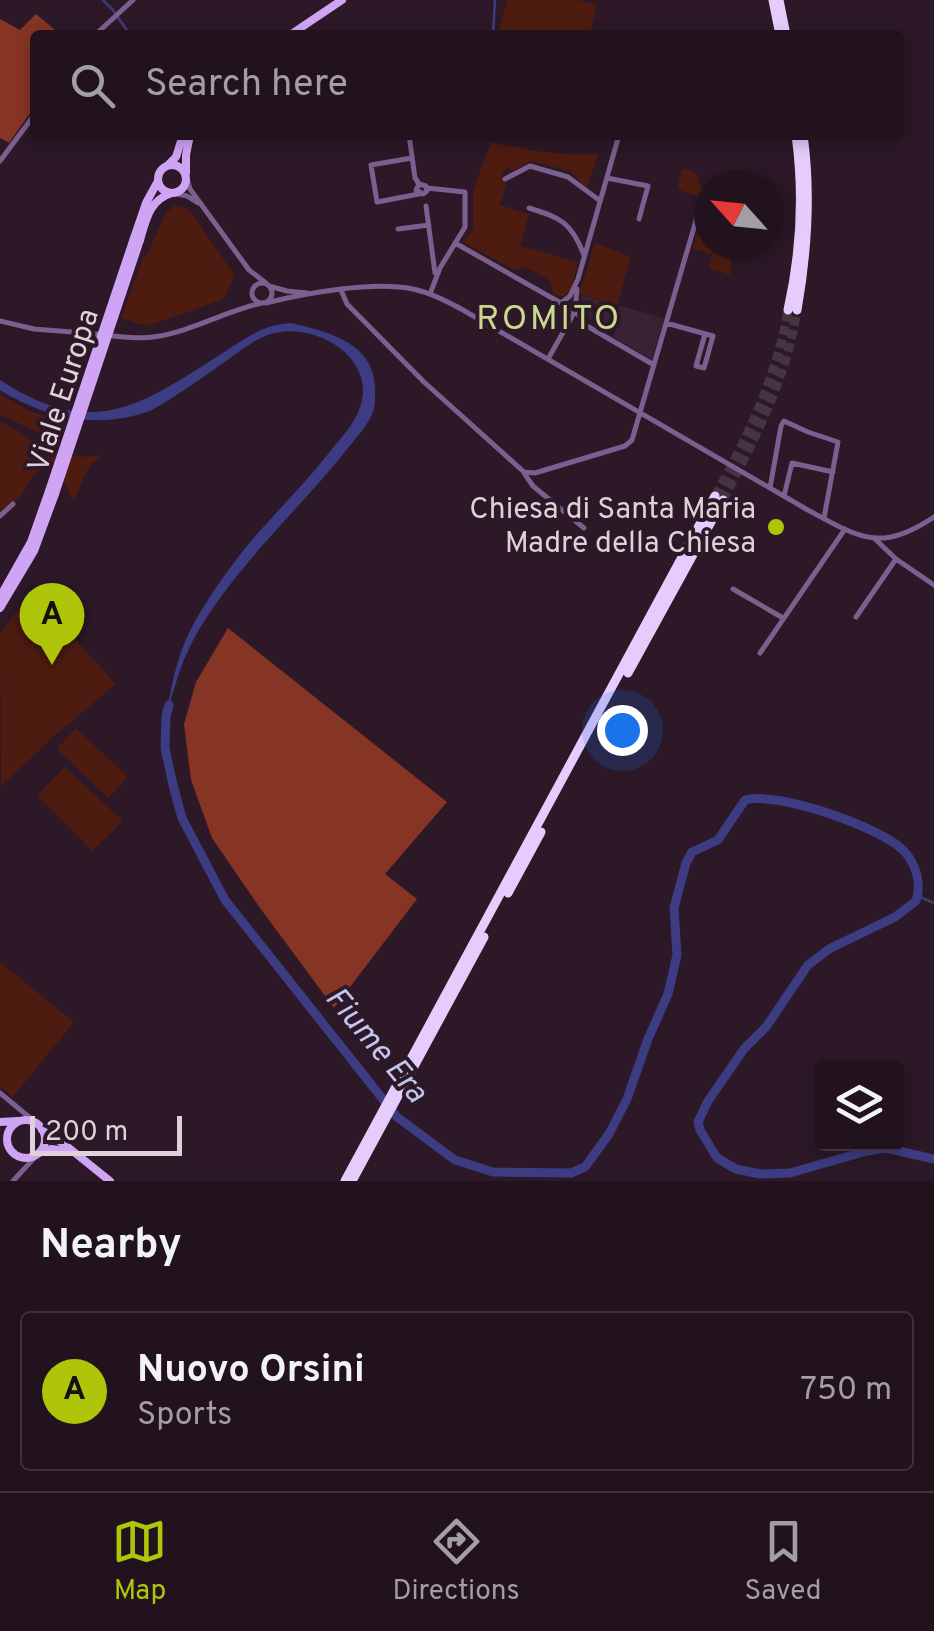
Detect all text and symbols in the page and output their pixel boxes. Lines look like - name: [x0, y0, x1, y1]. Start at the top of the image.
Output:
- search box: [30, 30, 904, 140]
- icon: search: [65, 58, 120, 113]
- text: Search here: [145, 61, 348, 110]
- north arrow: [694, 170, 784, 260]
- district label: ROMITO: [476, 298, 622, 342]
- street label: Viale Europa: [21, 305, 109, 477]
- place label: Chiesa di Santa Maria Madre della Chiesa: [469, 492, 756, 563]
- marker: Chiesa di Santa Maria Madre della Chiesa: [765, 516, 787, 538]
- pin: A: [20, 582, 84, 665]
- your location: [597, 705, 648, 756]
- water label: Fiume Era: [315, 980, 435, 1112]
- map controls: [814, 1061, 904, 1151]
- button: layers: [814, 1061, 904, 1151]
- scale bar: [30, 1111, 182, 1156]
- text: 200 m: [45, 1115, 128, 1151]
- text: Nearby: [40, 1220, 182, 1273]
- text: Nuovo Orsini: [137, 1347, 365, 1396]
- text: A: [63, 1371, 86, 1411]
- text: 750 m: [800, 1371, 892, 1411]
- text: Sports: [137, 1396, 232, 1436]
- tab: Map: [112, 1514, 167, 1610]
- tab: Directions: [392, 1514, 520, 1610]
- tab: Saved: [745, 1514, 822, 1610]

